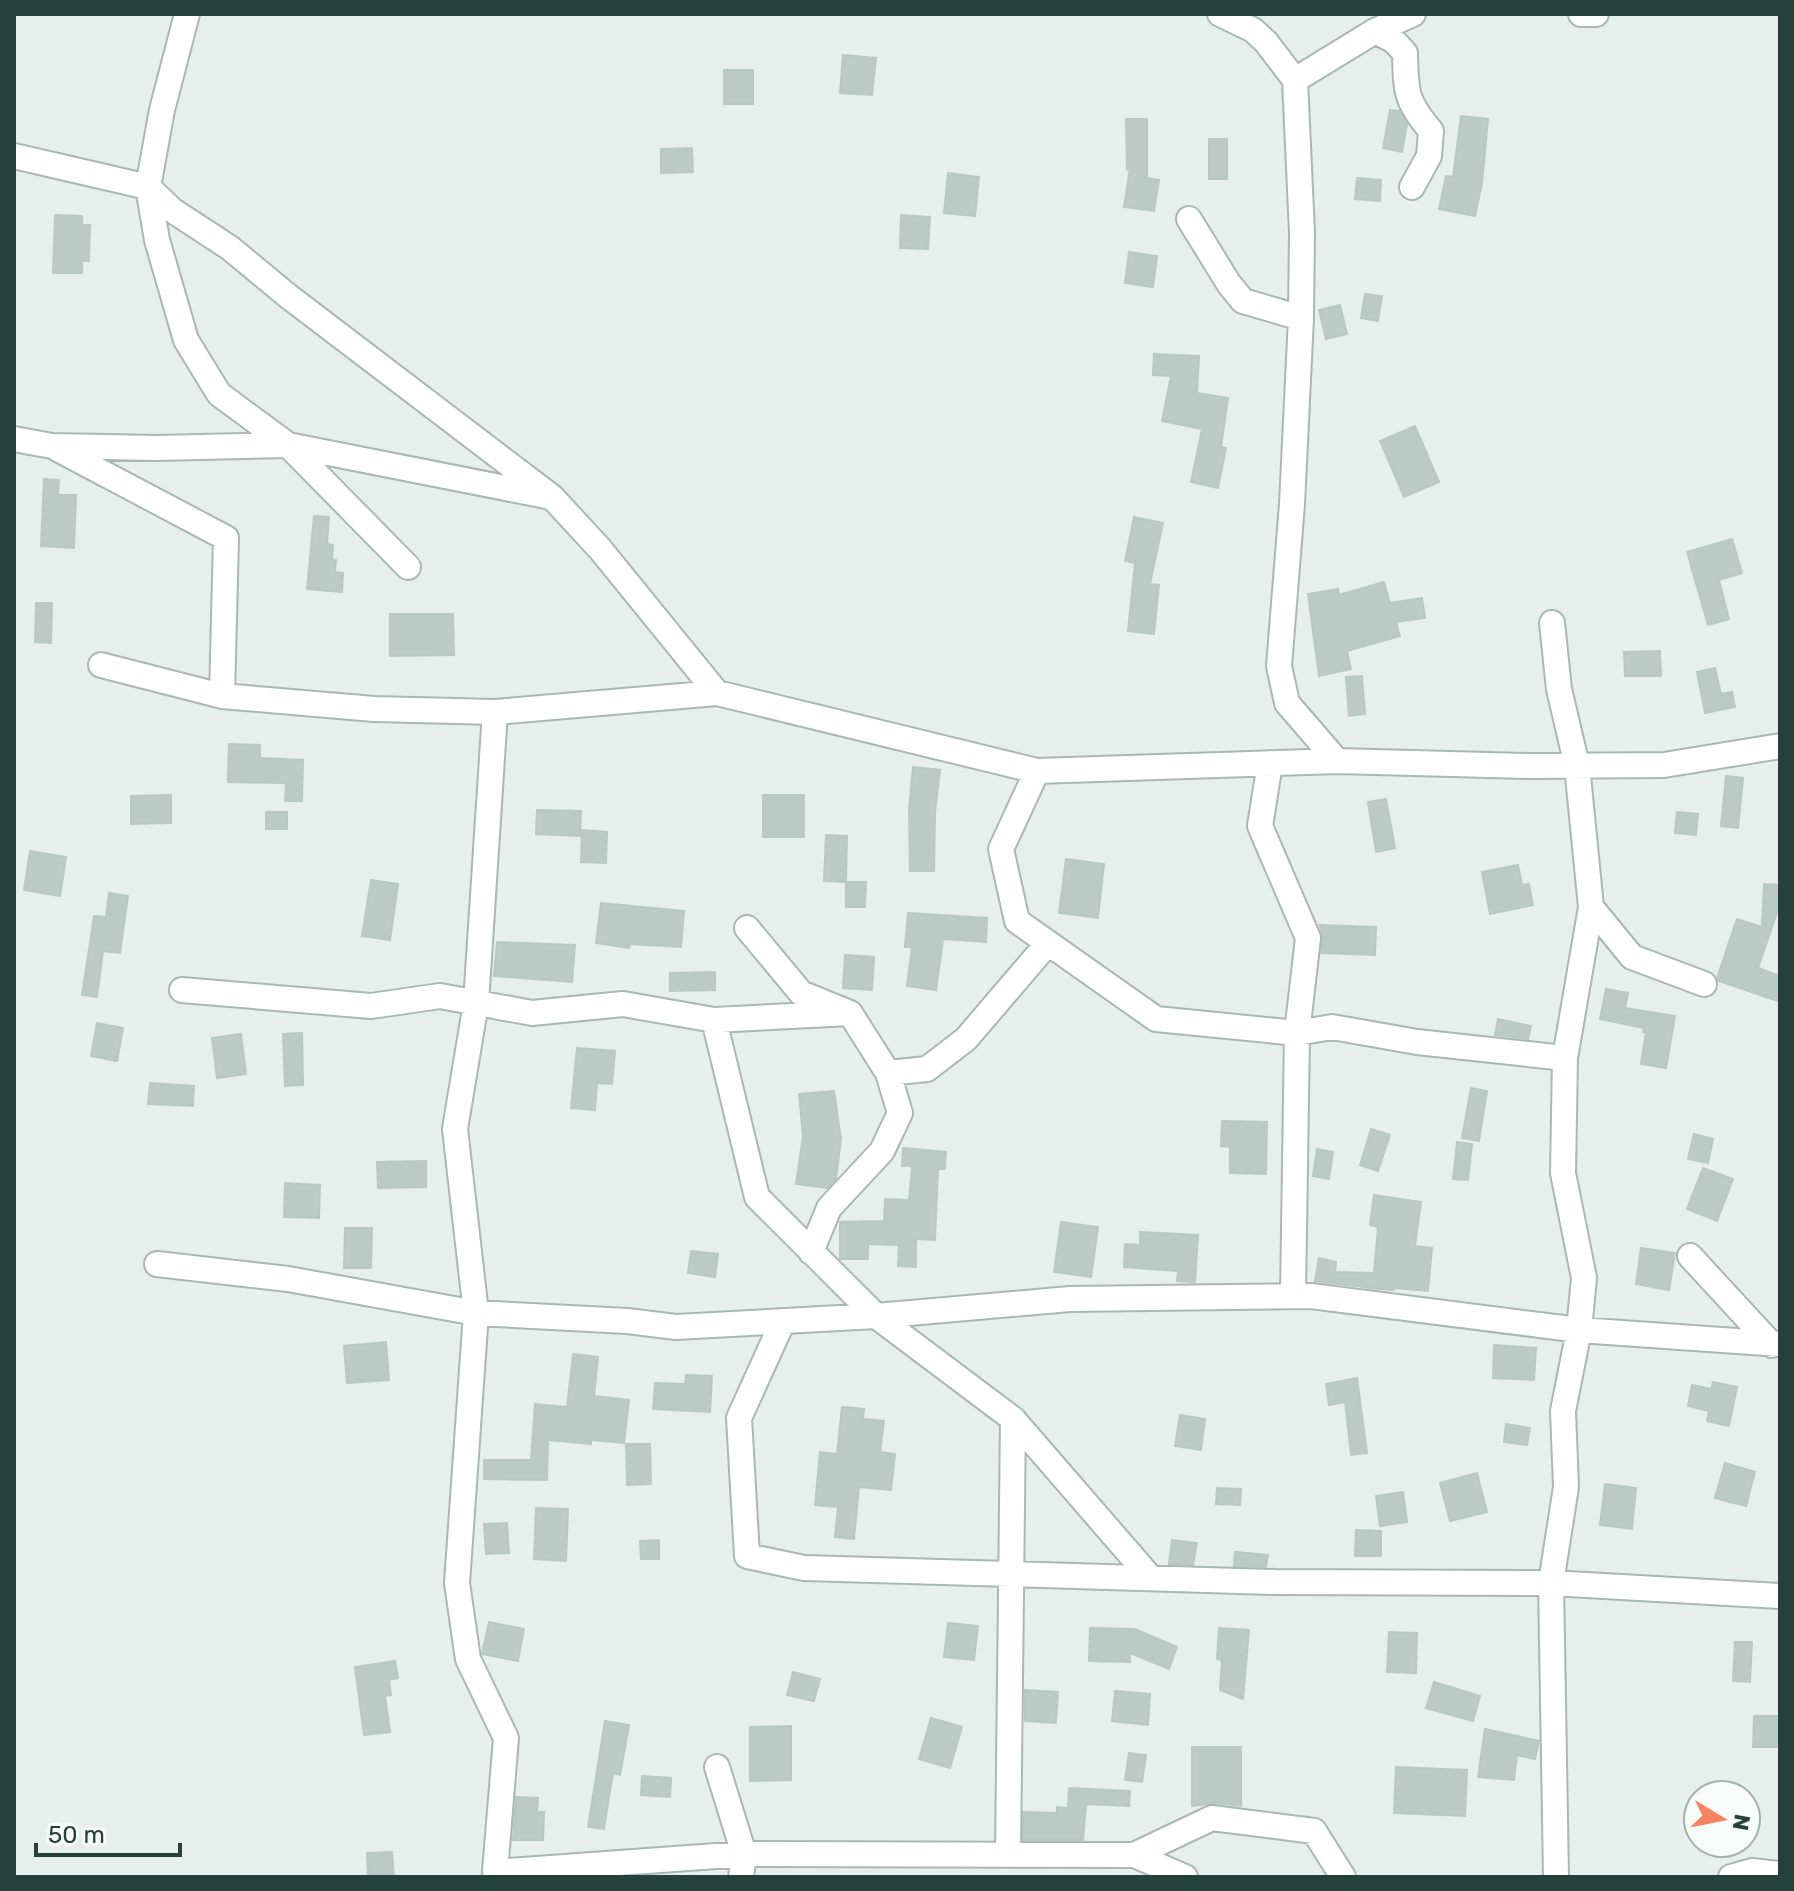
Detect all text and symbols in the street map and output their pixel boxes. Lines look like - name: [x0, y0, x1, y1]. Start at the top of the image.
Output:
- north arrow: [1682, 1779, 1762, 1859]
- scale bar: [36, 1807, 180, 1857]
- text: N: [1727, 1812, 1756, 1833]
- text: 50 m: [48, 1821, 105, 1849]

